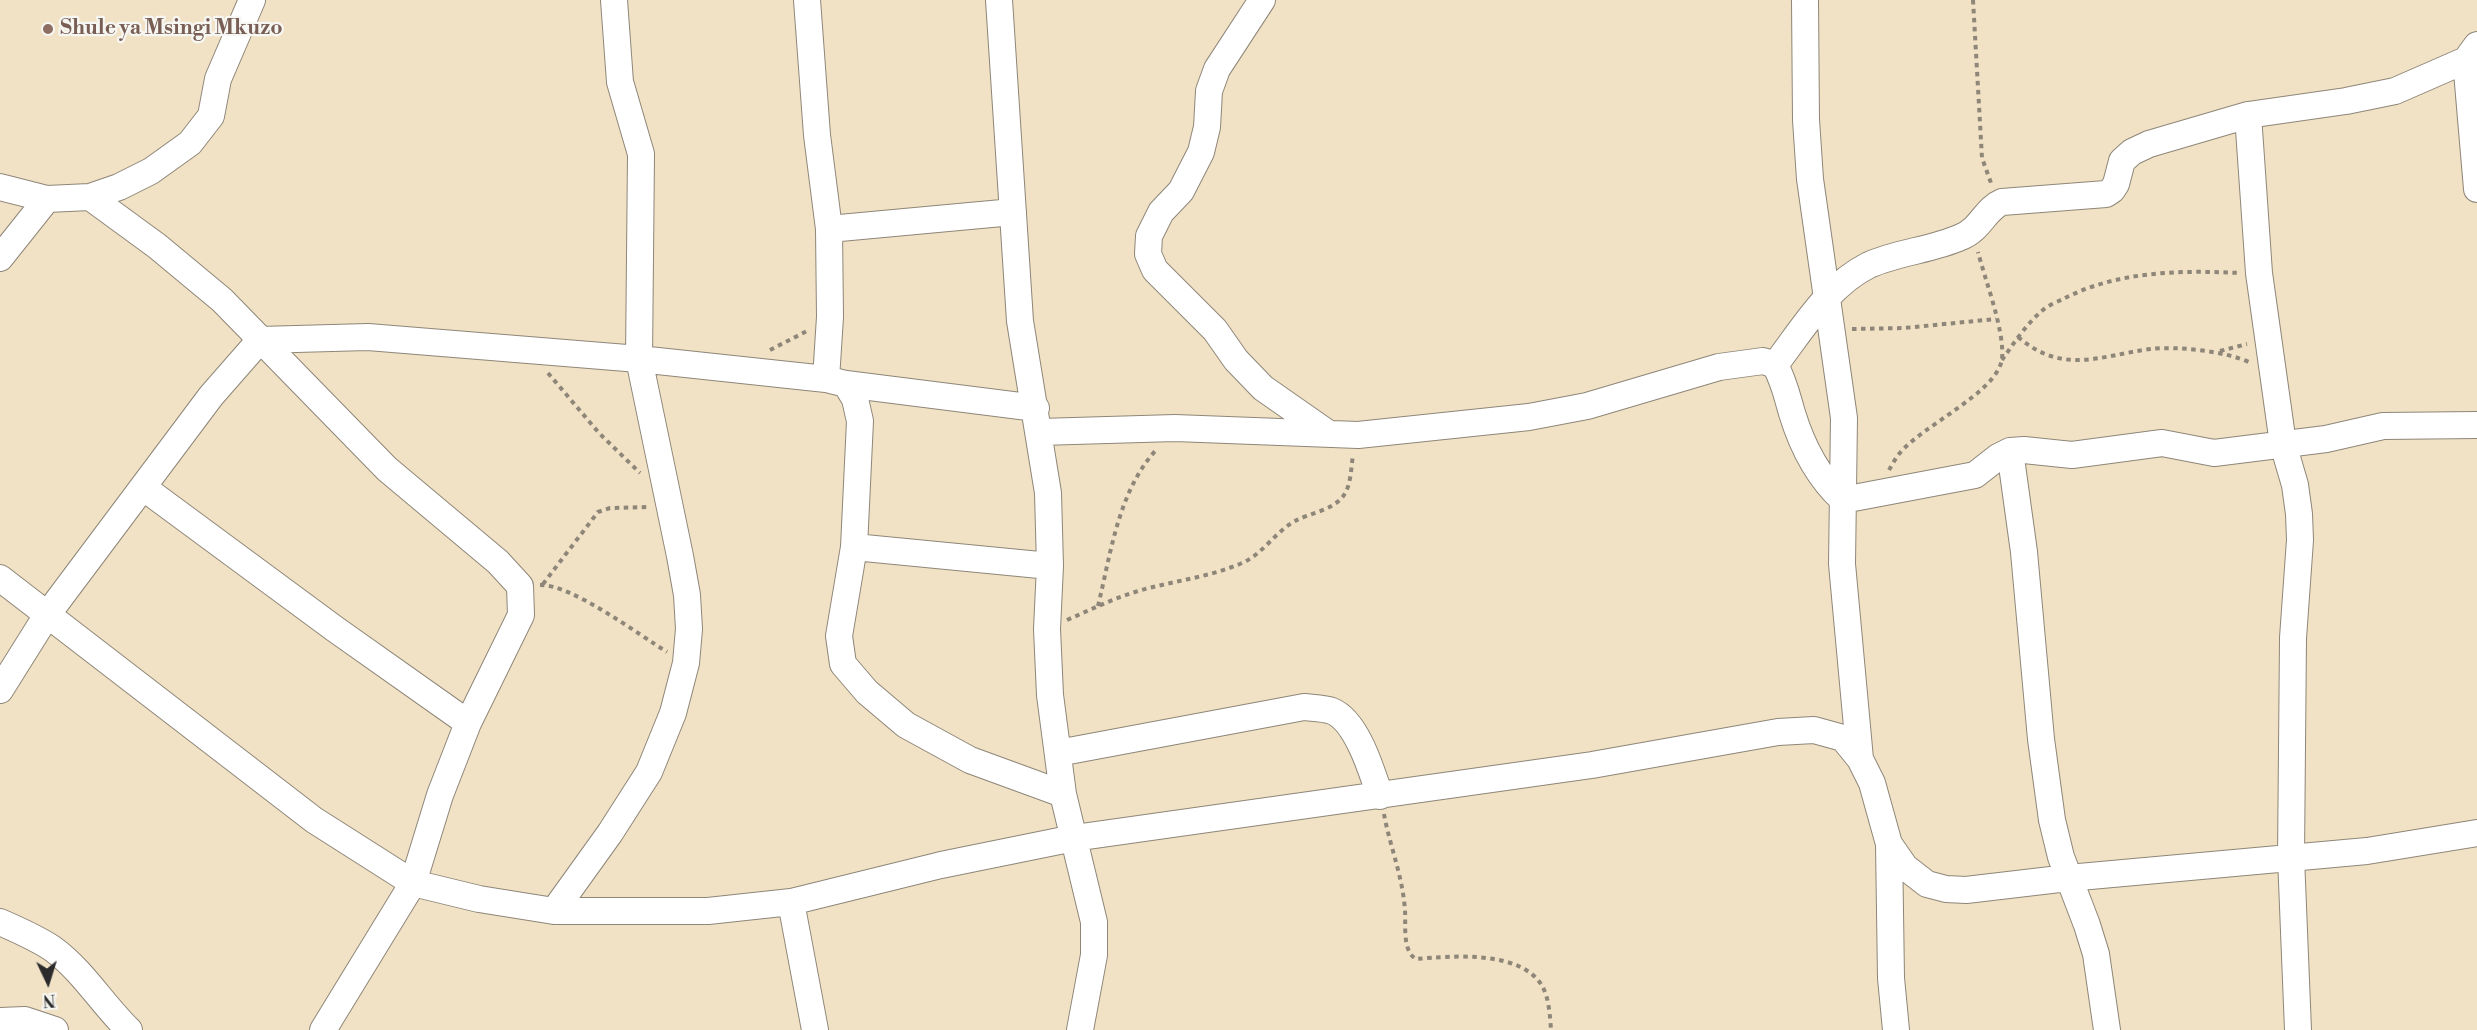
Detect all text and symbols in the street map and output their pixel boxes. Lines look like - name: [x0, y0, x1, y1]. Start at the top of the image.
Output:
- place label: Shule ya Msingi Mkuzo: [60, 16, 283, 42]
- marker: Shule ya Msingi Mkuzo: [41, 22, 55, 36]
- north arrow: [18, 952, 78, 1012]
- text: N: [42, 990, 56, 1010]

